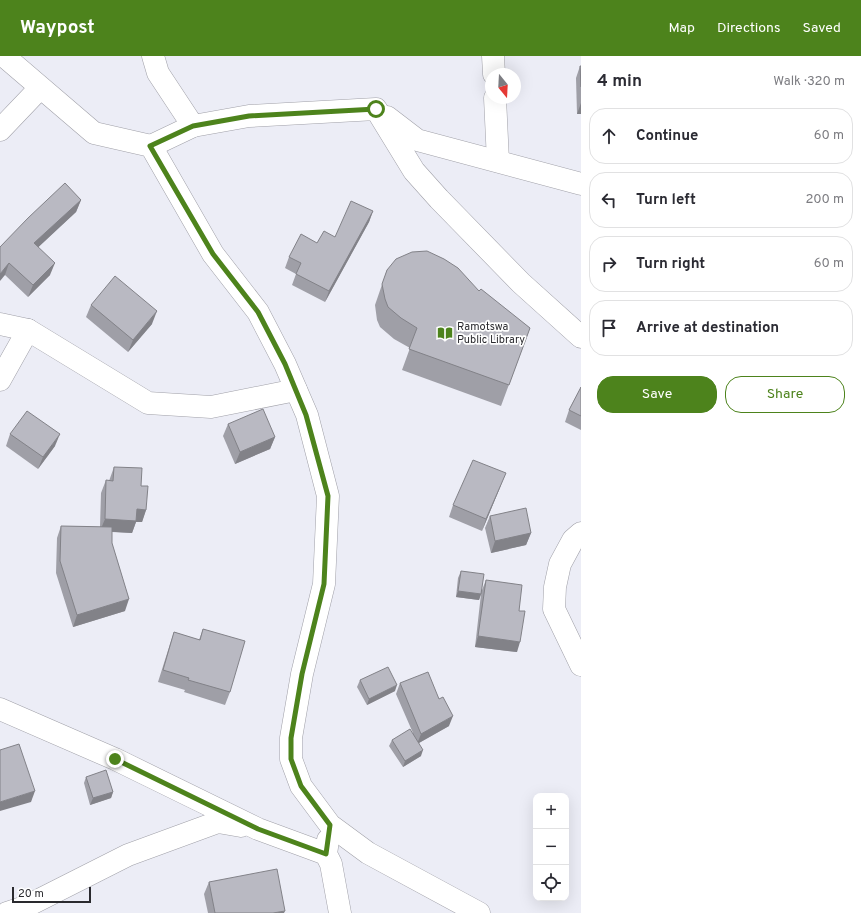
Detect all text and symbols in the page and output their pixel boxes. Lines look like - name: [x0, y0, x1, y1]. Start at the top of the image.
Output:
- text: Waypost: [20, 16, 95, 40]
- text: Map: [669, 20, 695, 37]
- text: Directions: [717, 20, 781, 37]
- text: Saved: [803, 20, 841, 37]
- north arrow: [485, 68, 521, 104]
- text: 4 min: [597, 71, 642, 93]
- text: Walk · 320 m: [773, 74, 845, 90]
- route start: [367, 100, 385, 118]
- icon: ahead: [598, 125, 620, 147]
- text: Continue: [636, 127, 698, 146]
- text: 60 m: [814, 128, 844, 144]
- icon: left: [598, 189, 620, 211]
- text: Turn left: [636, 191, 696, 210]
- text: 200 m: [805, 192, 844, 208]
- icon: right: [598, 253, 620, 275]
- text: Turn right: [636, 255, 705, 274]
- text: 60 m: [814, 256, 844, 272]
- icon: arrive: [598, 317, 620, 339]
- text: Arrive at destination: [636, 319, 779, 338]
- place label: Ramotswa Public Library: [457, 320, 525, 347]
- library icon: Ramotswa Public Library: [436, 324, 454, 342]
- button: Save: [597, 376, 717, 413]
- button: Share: [725, 376, 845, 413]
- route end: [106, 750, 124, 768]
- map controls: [533, 793, 569, 901]
- button: +: [533, 793, 569, 829]
- button: −: [533, 829, 569, 865]
- button: locate: [533, 865, 569, 901]
- scale bar: [12, 885, 91, 904]
- text: 20 m: [18, 887, 44, 901]

